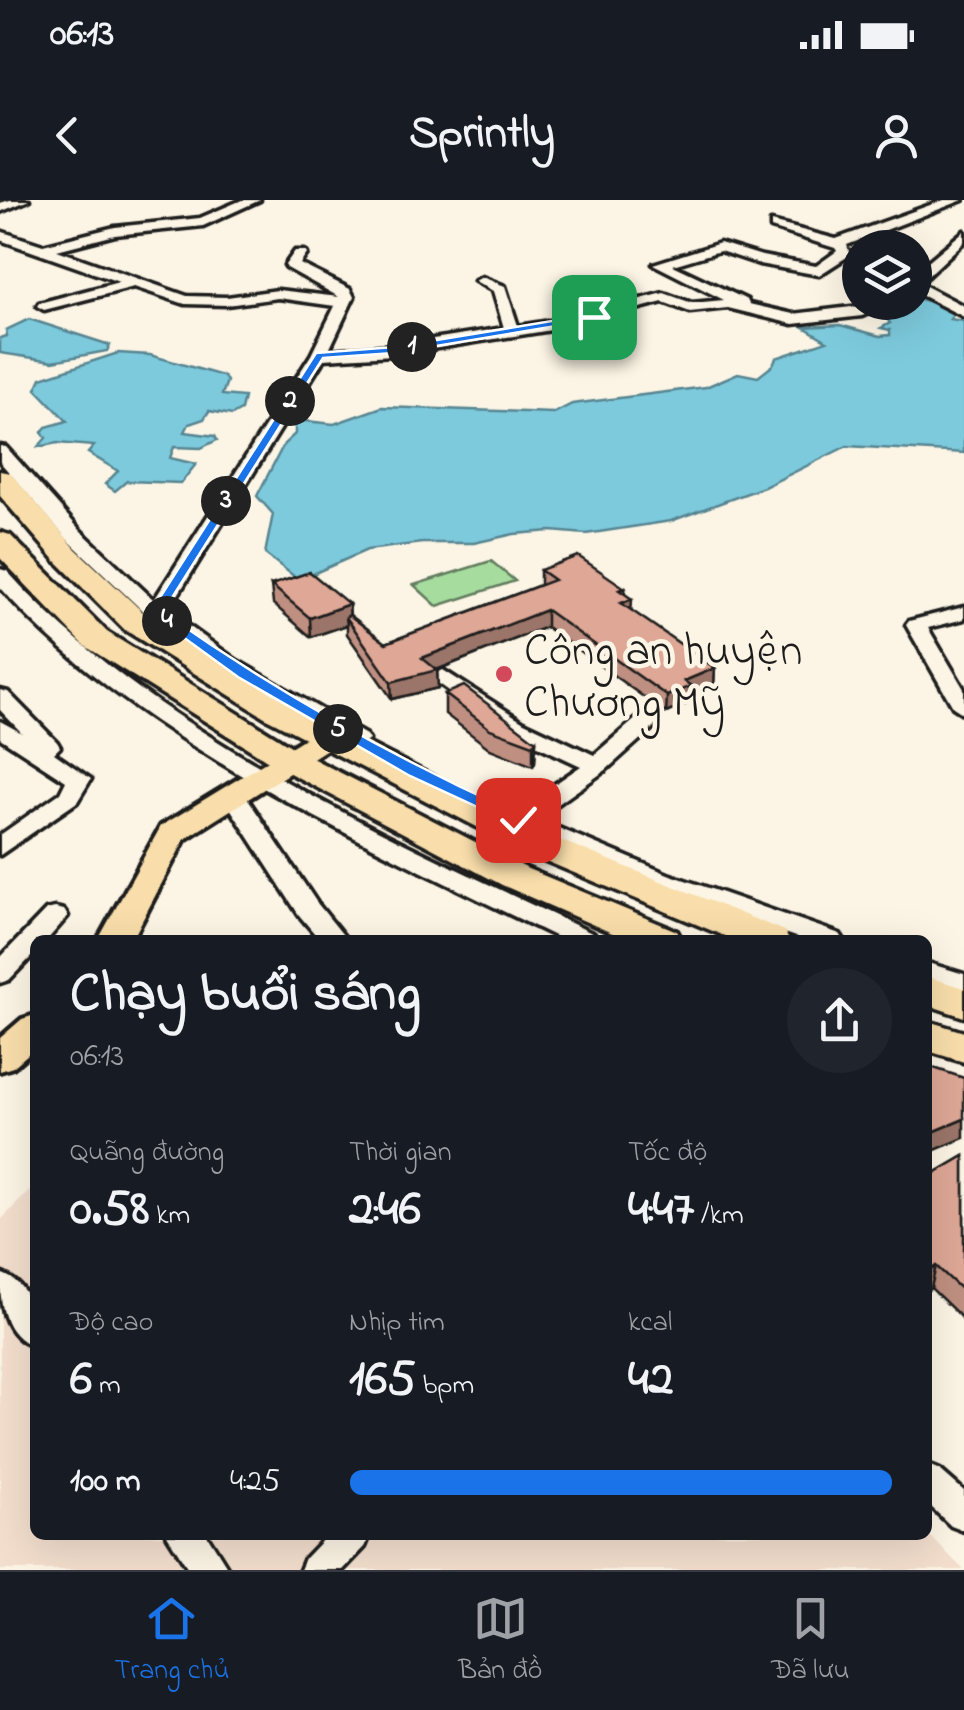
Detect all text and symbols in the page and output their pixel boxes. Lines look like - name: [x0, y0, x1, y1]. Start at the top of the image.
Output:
- text: 06:13: [50, 7, 114, 63]
- text: Sprintly: [409, 102, 555, 168]
- icon: back: [40, 108, 95, 163]
- icon: person: [869, 108, 924, 163]
- map controls: [842, 230, 932, 320]
- button: layers: [842, 230, 932, 320]
- pin: [552, 275, 637, 360]
- icon: arrive: [567, 290, 622, 345]
- pin: 1: [387, 322, 437, 372]
- text: 1: [408, 326, 416, 367]
- pin: 2: [265, 376, 315, 426]
- text: 2: [283, 380, 297, 421]
- pin: 3: [201, 476, 251, 526]
- text: 3: [220, 480, 232, 521]
- pin: 4: [142, 596, 192, 646]
- text: 4: [161, 600, 173, 641]
- place label: Công an huyện Chương Mỹ: [524, 620, 802, 739]
- marker: Công an huyện Chương Mỹ: [493, 663, 515, 685]
- pin: 5: [313, 704, 363, 754]
- text: 5: [330, 708, 346, 749]
- pin: [476, 778, 561, 863]
- icon: check: [491, 793, 546, 848]
- text: Chạy buổi sáng: [70, 956, 421, 1036]
- button: share: [787, 968, 892, 1073]
- text: 06:13: [70, 1034, 124, 1081]
- text: Quãng đường: [70, 1133, 224, 1174]
- text: Thời gian: [349, 1133, 452, 1174]
- text: Tốc độ: [628, 1133, 706, 1174]
- text: 0.58: [70, 1174, 149, 1247]
- text: 2:46: [349, 1174, 421, 1247]
- text: 4:47: [628, 1174, 694, 1247]
- text: km: [149, 1196, 190, 1237]
- text: /km: [694, 1196, 744, 1237]
- text: Độ cao: [70, 1303, 153, 1344]
- text: Nhịp tim: [349, 1303, 445, 1344]
- text: kcal: [628, 1303, 673, 1344]
- text: 6: [70, 1344, 92, 1417]
- text: 165: [349, 1344, 416, 1417]
- text: 42: [628, 1344, 673, 1417]
- text: m: [92, 1366, 121, 1407]
- text: bpm: [416, 1366, 474, 1407]
- text: 100 m: [70, 1459, 141, 1506]
- text: 4:25: [230, 1459, 280, 1506]
- tab: Trang chủ: [114, 1591, 229, 1692]
- tab: Bản đồ: [458, 1591, 542, 1692]
- tab: Đã lưu: [771, 1591, 850, 1692]

